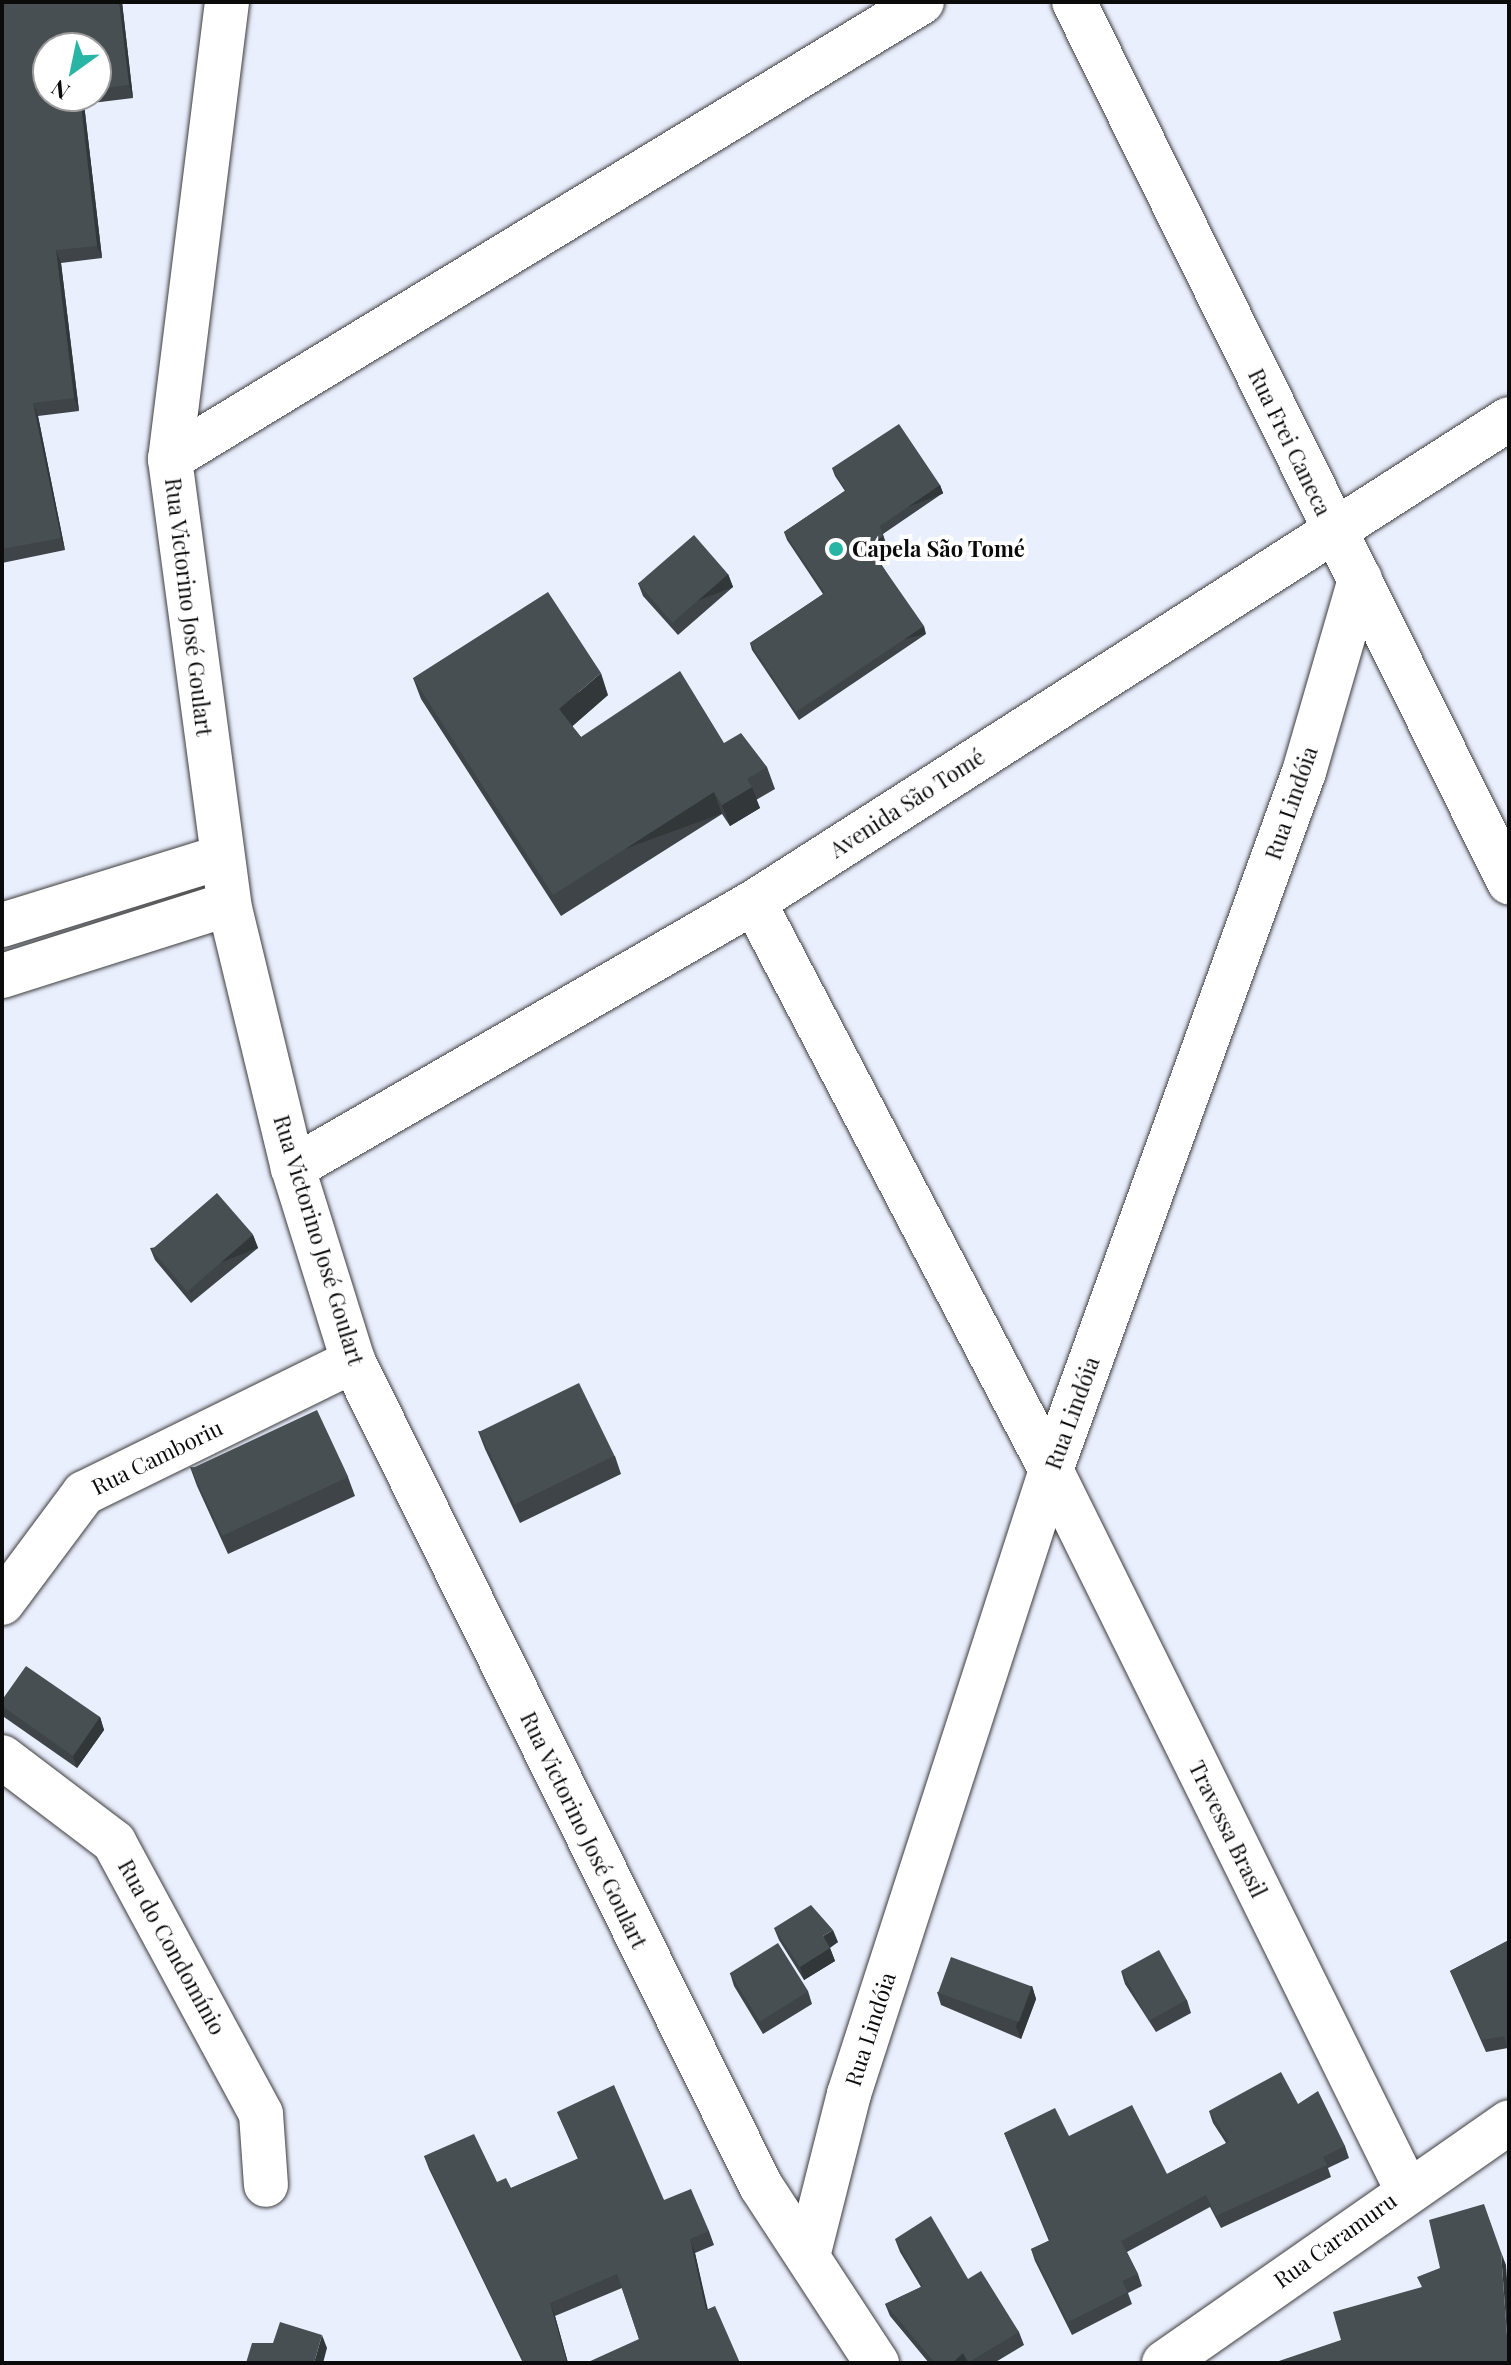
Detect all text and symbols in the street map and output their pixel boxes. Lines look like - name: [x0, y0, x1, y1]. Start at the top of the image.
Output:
- north arrow: [32, 32, 112, 112]
- text: N: [45, 74, 75, 107]
- street label: Rua Frei Caneca: [1243, 364, 1337, 520]
- street label: Rua Victorino José Goulart: [160, 476, 218, 738]
- place label: Capela São Tomé: [852, 536, 1026, 562]
- marker: Capela São Tomé: [827, 540, 845, 558]
- street label: Avenida São Tomé: [824, 743, 990, 863]
- street label: Rua Lindóia: [1259, 743, 1323, 863]
- street label: Rua Victorino José Goulart: [268, 1111, 370, 1369]
- street label: Rua Lindóia: [1039, 1353, 1105, 1473]
- street label: Rua Camboriu: [87, 1414, 227, 1500]
- street label: Rua Victorino José Goulart: [515, 1707, 653, 1953]
- street label: Travessa Brasil: [1183, 1756, 1273, 1902]
- street label: Rua do Condomínio: [113, 1855, 231, 2039]
- street label: Rua Lindóia: [839, 1969, 901, 2089]
- street label: Rua Caramuru: [1269, 2187, 1401, 2293]

